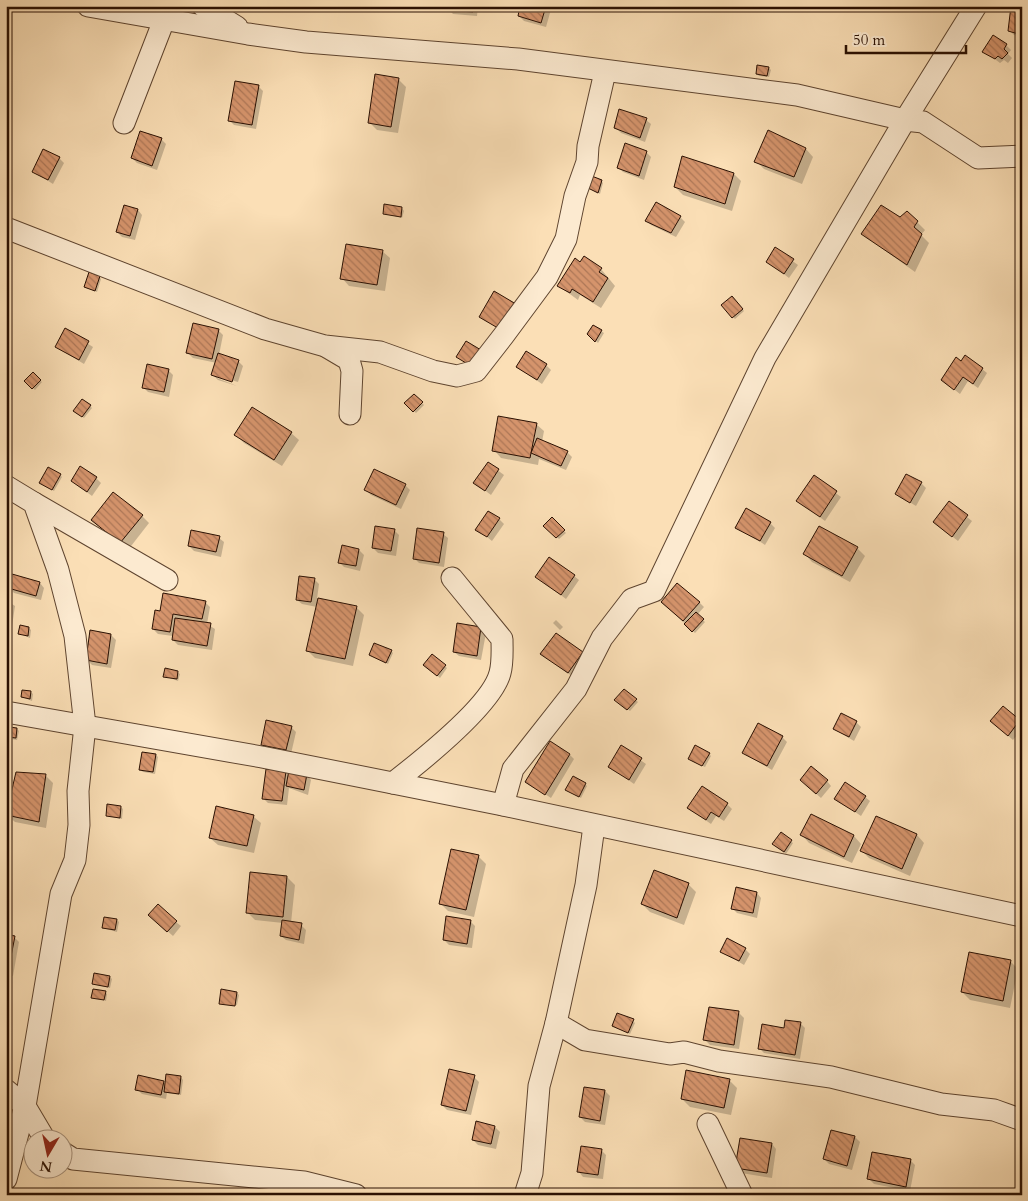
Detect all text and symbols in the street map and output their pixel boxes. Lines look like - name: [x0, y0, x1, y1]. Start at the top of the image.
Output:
- scale bar: [846, 22, 966, 54]
- text: 50 m: [853, 30, 885, 50]
- north arrow: [22, 1128, 72, 1178]
- text: N: [39, 1156, 54, 1177]

